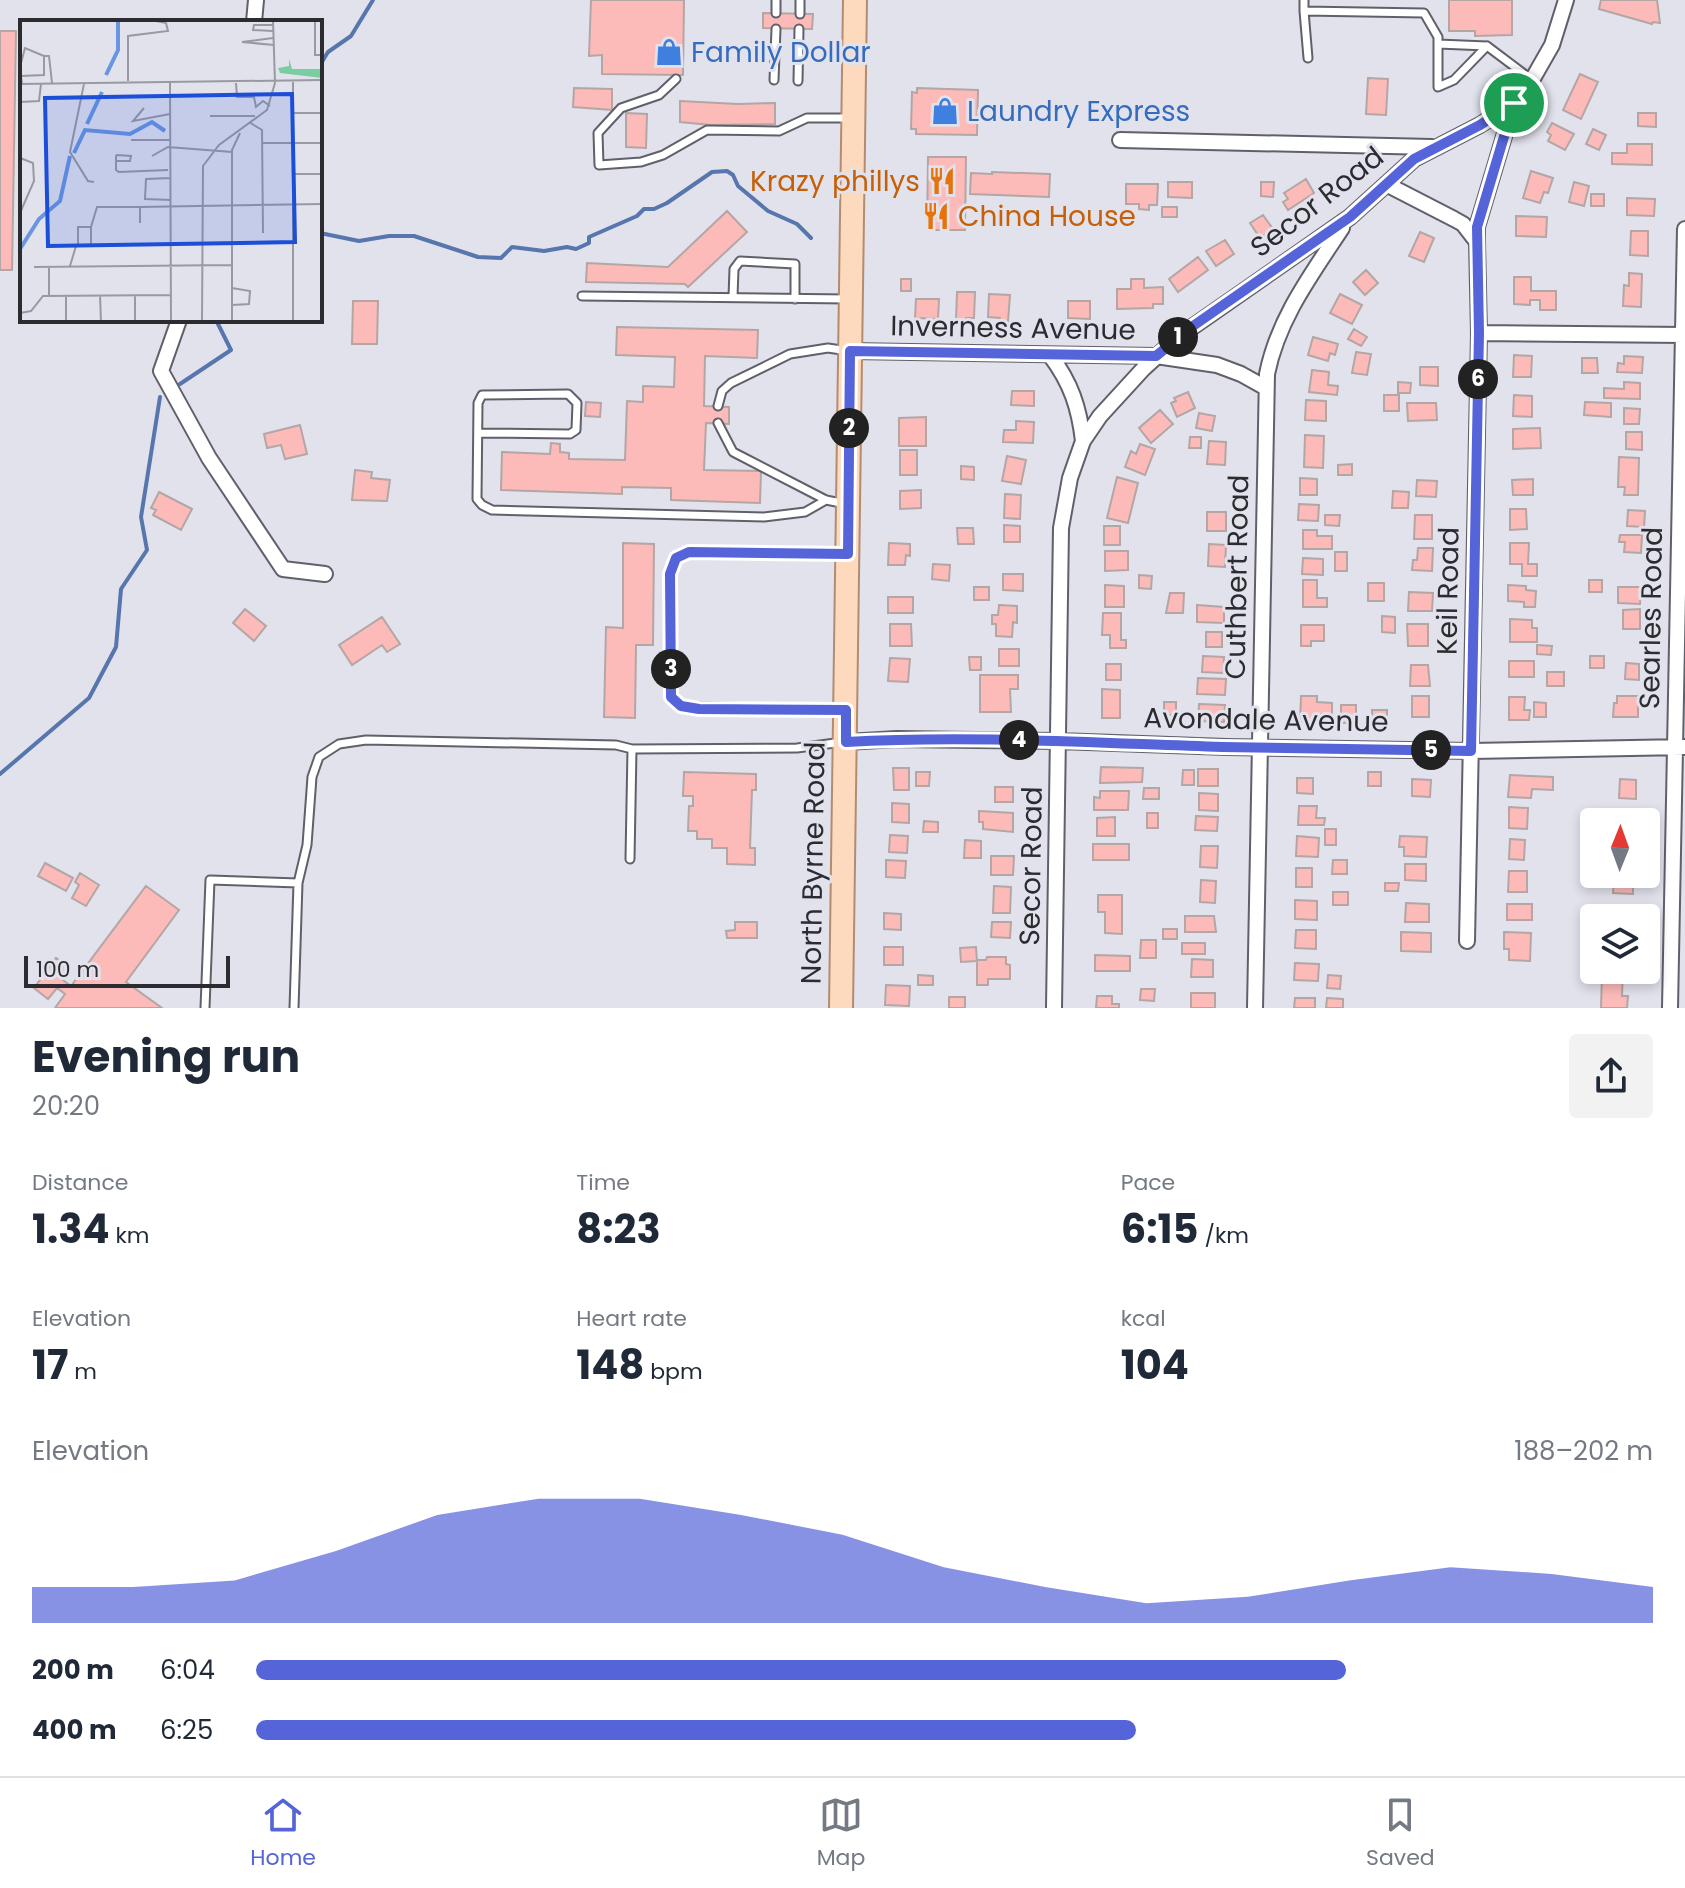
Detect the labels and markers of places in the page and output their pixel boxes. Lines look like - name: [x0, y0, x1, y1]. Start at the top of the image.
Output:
- place label: Family Dollar: [691, 33, 871, 72]
- shop icon: Family Dollar: [654, 37, 684, 67]
- pin: [1480, 69, 1548, 137]
- place label: Laundry Express: [967, 92, 1190, 131]
- shop icon: Laundry Express: [930, 96, 960, 126]
- place label: Krazy phillys: [750, 162, 920, 201]
- restaurant icon: Krazy phillys: [927, 166, 957, 196]
- place label: China House: [958, 197, 1136, 236]
- restaurant icon: China House: [921, 201, 951, 231]
- pin: 1: [1158, 317, 1198, 357]
- pin: 6: [1458, 359, 1498, 399]
- pin: 2: [829, 408, 869, 448]
- pin: 3: [651, 649, 691, 689]
- pin: 4: [999, 720, 1039, 760]
- pin: 5: [1411, 730, 1451, 770]

